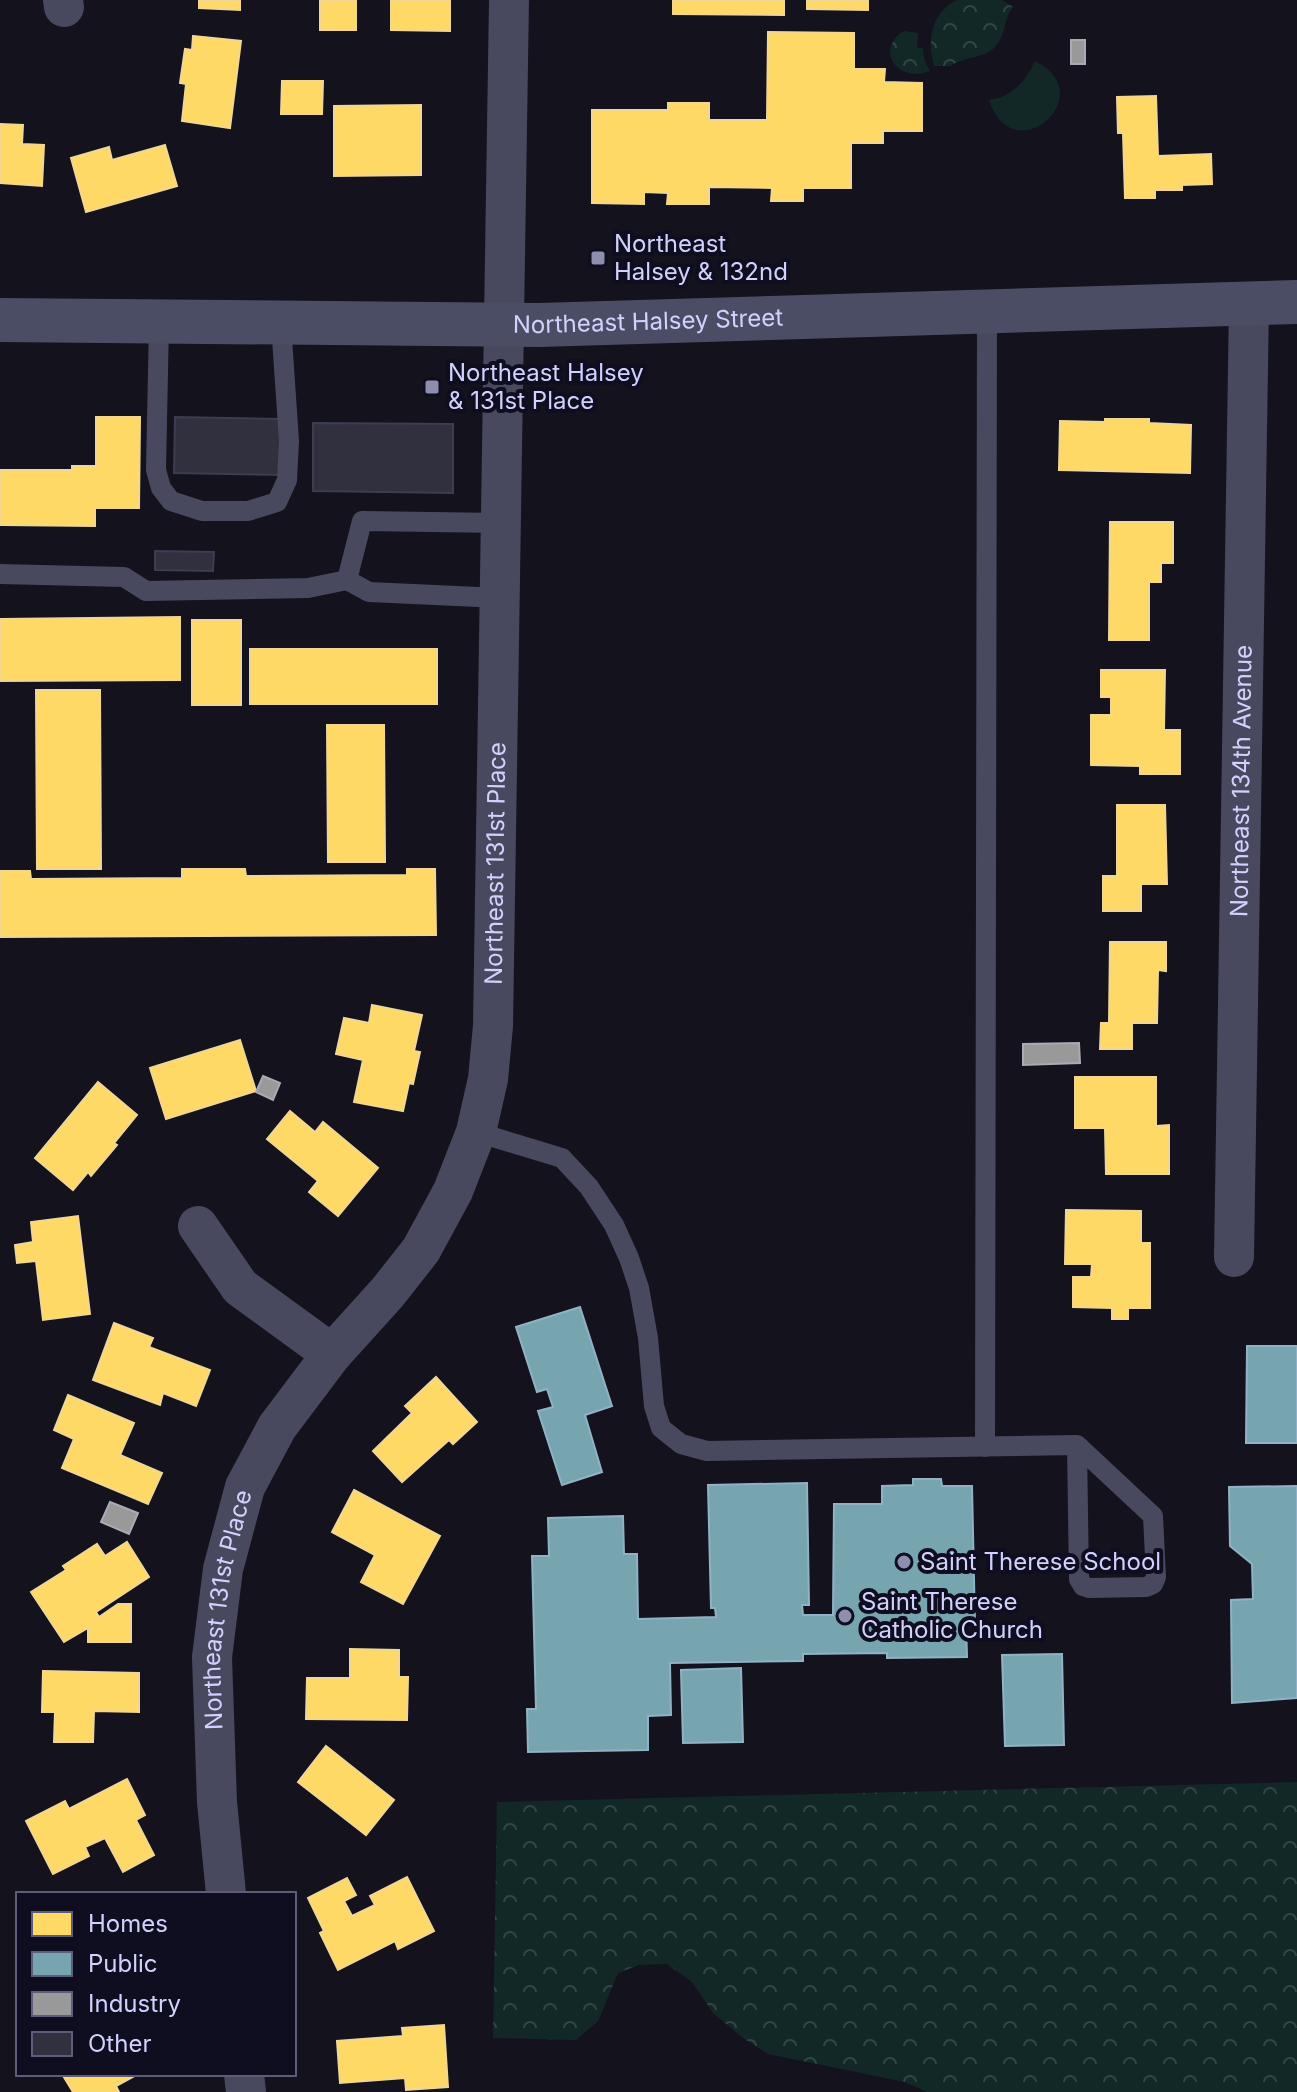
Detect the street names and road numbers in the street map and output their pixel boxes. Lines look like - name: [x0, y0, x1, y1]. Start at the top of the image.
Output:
- street label: Northeast Halsey Street: [513, 303, 784, 339]
- street label: Northeast 134th Avenue: [1224, 645, 1258, 917]
- street label: Northeast 131st Place: [479, 742, 511, 985]
- street label: Northeast 131st Place: [197, 1487, 258, 1730]

